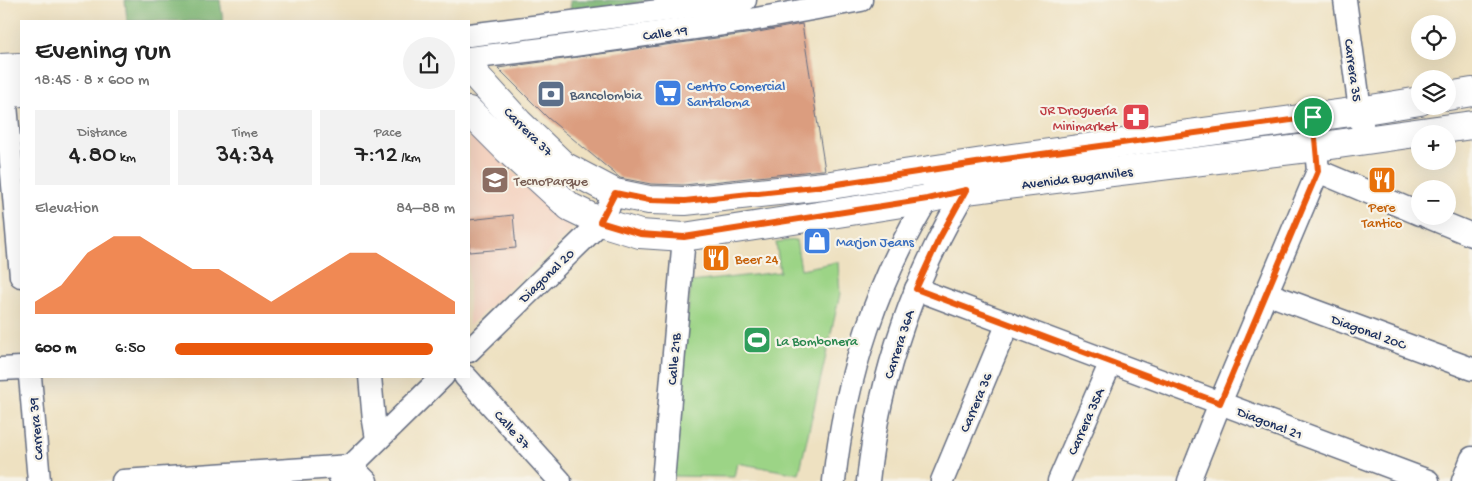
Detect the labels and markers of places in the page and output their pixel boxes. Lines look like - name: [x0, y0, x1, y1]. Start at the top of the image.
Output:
- supermarket icon: Centro Comercial Santaloma: [653, 78, 683, 108]
- bank icon: Bancolombia: [536, 79, 566, 109]
- place label: Centro Comercial Santaloma: [687, 79, 785, 112]
- place label: Bancolombia: [569, 88, 643, 105]
- pin: [1292, 96, 1334, 138]
- pharmacy icon: JR Droguería Minimarket: [1121, 102, 1151, 132]
- place label: JR Droguería Minimarket: [1040, 103, 1118, 136]
- school or university icon: TecnoParque: [480, 165, 510, 195]
- restaurant icon: Pere Tantico: [1367, 165, 1397, 195]
- place label: TecnoParque: [513, 174, 589, 191]
- place label: Pere Tantico: [1361, 200, 1402, 233]
- shop icon: Marjon Jeans: [802, 226, 832, 256]
- place label: Marjon Jeans: [836, 235, 915, 252]
- restaurant icon: Beer 24: [701, 243, 731, 273]
- place label: Beer 24: [734, 252, 779, 269]
- sports icon: La Bombonera: [742, 325, 772, 355]
- place label: La Bombonera: [776, 334, 859, 351]

